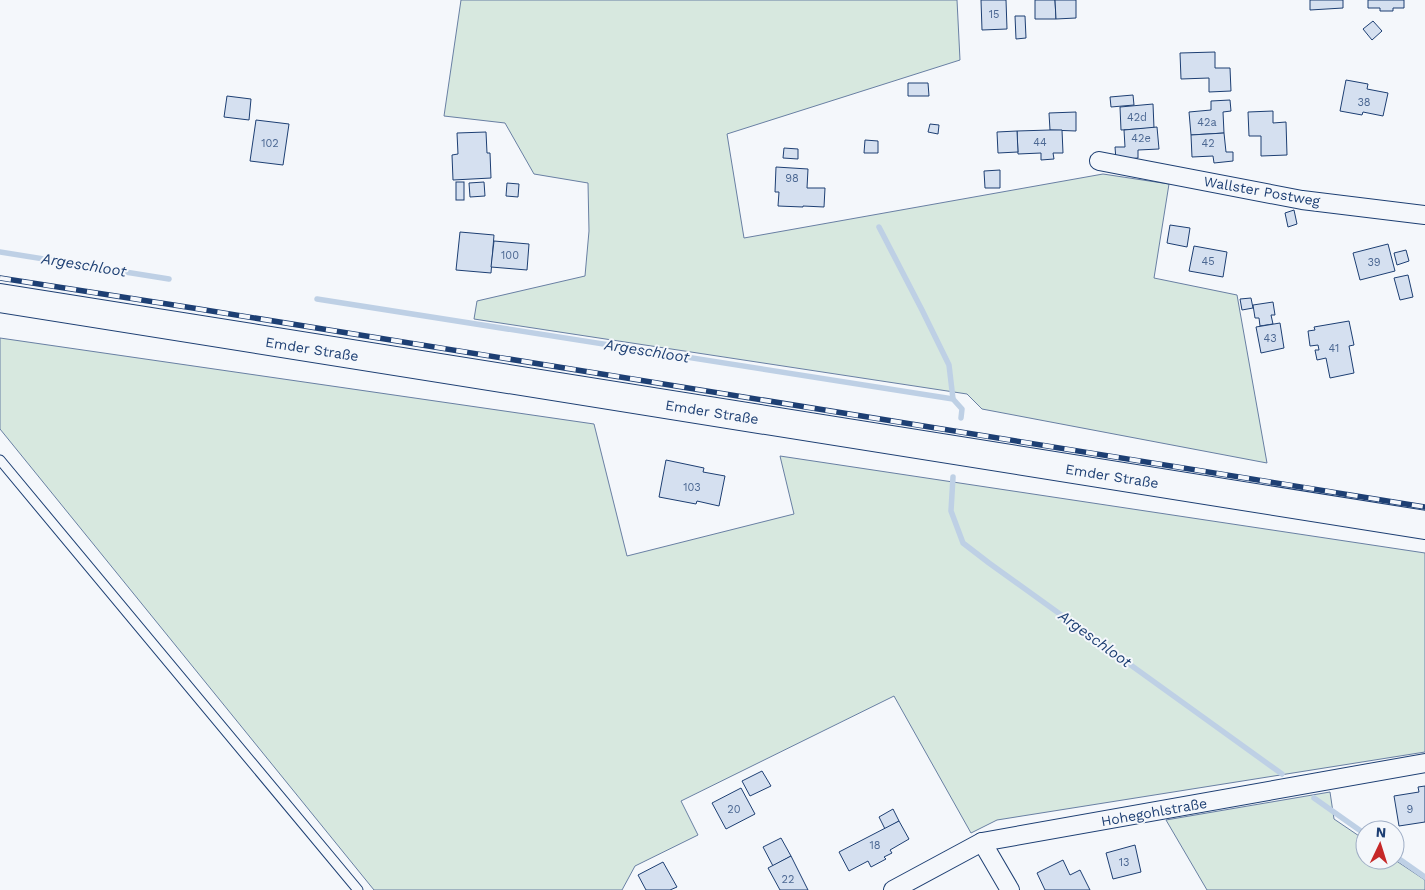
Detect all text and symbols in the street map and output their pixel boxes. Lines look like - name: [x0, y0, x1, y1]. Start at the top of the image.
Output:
- house number: 15: [989, 8, 999, 21]
- house number: 38: [1357, 96, 1371, 109]
- house number: 42d: [1127, 111, 1147, 124]
- house number: 42a: [1197, 116, 1217, 129]
- house number: 42e: [1131, 132, 1151, 145]
- house number: 44: [1033, 136, 1047, 149]
- house number: 102: [261, 137, 279, 150]
- house number: 42: [1201, 137, 1215, 150]
- house number: 98: [785, 172, 799, 185]
- street label: Wallster Postweg: [1203, 173, 1322, 209]
- water label: Argeschloot: [39, 249, 129, 281]
- house number: 100: [501, 249, 519, 262]
- house number: 45: [1201, 255, 1215, 268]
- house number: 39: [1367, 256, 1381, 269]
- house number: 43: [1263, 332, 1277, 345]
- street label: Emder Straße: [264, 334, 360, 364]
- water label: Argeschloot: [602, 335, 692, 367]
- house number: 41: [1329, 342, 1339, 355]
- street label: Emder Straße: [664, 397, 760, 427]
- street label: Emder Straße: [1064, 461, 1160, 491]
- house number: 103: [683, 481, 701, 494]
- water label: Argeschloot: [1054, 606, 1136, 672]
- street label: Hohegohlstraße: [1100, 795, 1208, 829]
- house number: 20: [727, 803, 741, 816]
- house number: 9: [1407, 803, 1414, 816]
- north arrow: [1355, 820, 1405, 870]
- text: N: [1375, 824, 1387, 840]
- house number: 18: [869, 839, 881, 852]
- house number: 13: [1119, 856, 1129, 869]
- house number: 22: [782, 873, 794, 886]

